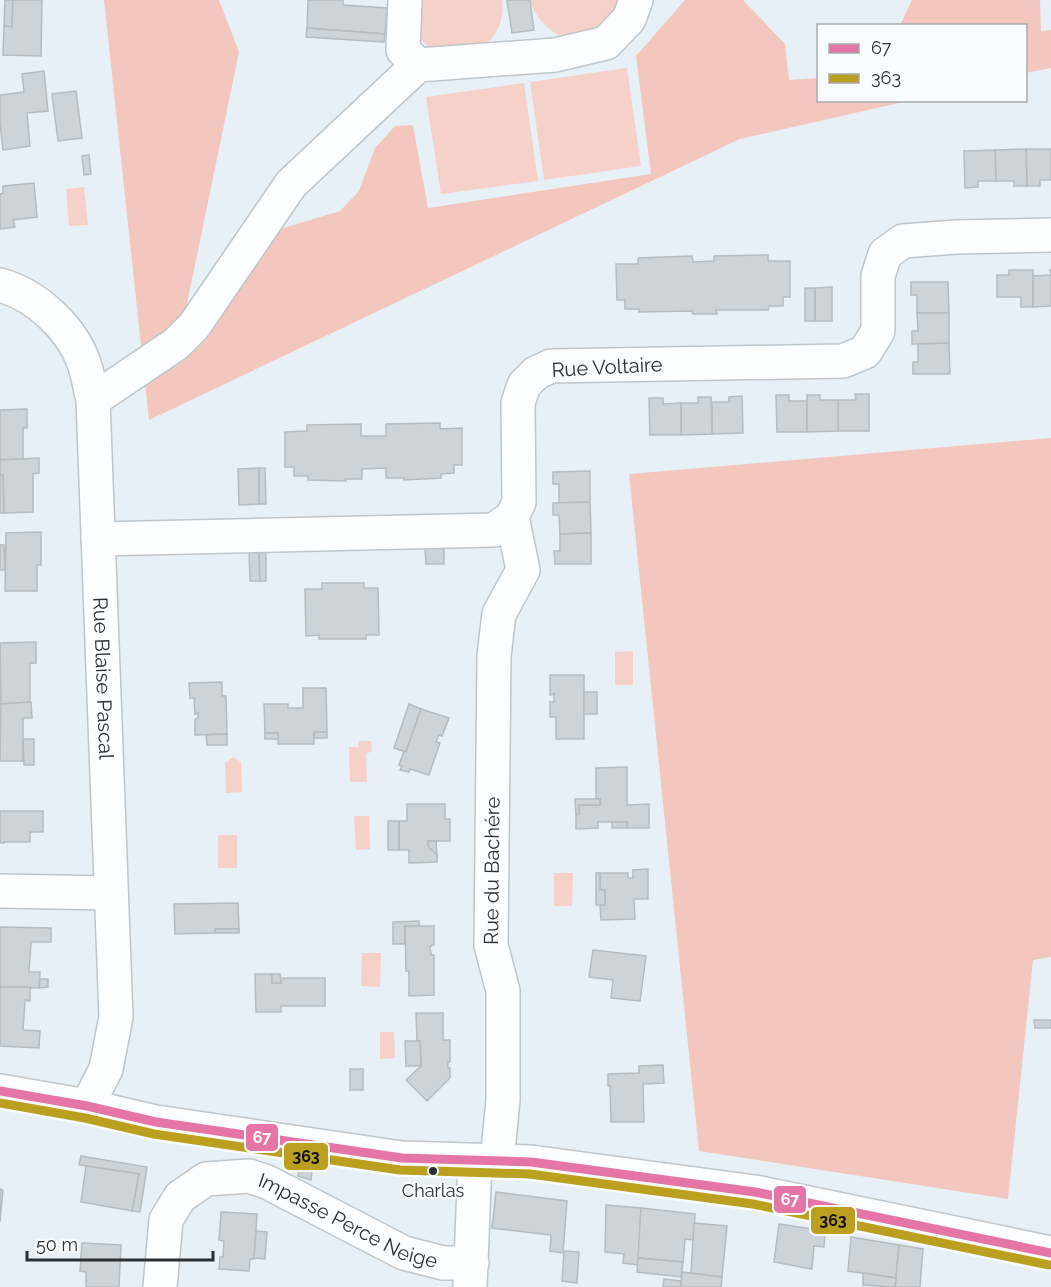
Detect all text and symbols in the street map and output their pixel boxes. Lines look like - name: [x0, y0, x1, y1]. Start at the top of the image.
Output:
- legend: [817, 24, 1027, 102]
- text: 67: [871, 37, 892, 58]
- text: 363: [871, 67, 901, 88]
- street label: Rue Voltaire: [551, 352, 663, 382]
- street label: Rue Blaise Pascal: [88, 597, 118, 760]
- street label: Rue du Bachére: [479, 796, 505, 945]
- line badge: 67: [245, 1123, 279, 1152]
- text: 67: [253, 1128, 271, 1147]
- line badge: 363: [283, 1142, 329, 1171]
- text: 363: [292, 1147, 320, 1166]
- marker: Charlas: [427, 1165, 439, 1177]
- street label: Impasse Perce Neige: [255, 1168, 440, 1273]
- place label: Charlas: [402, 1180, 464, 1201]
- line badge: 67: [773, 1185, 807, 1214]
- text: 67: [781, 1190, 799, 1209]
- line badge: 363: [810, 1206, 856, 1235]
- text: 363: [819, 1211, 847, 1230]
- scale bar: [27, 1224, 213, 1262]
- text: 50 m: [36, 1234, 78, 1255]

